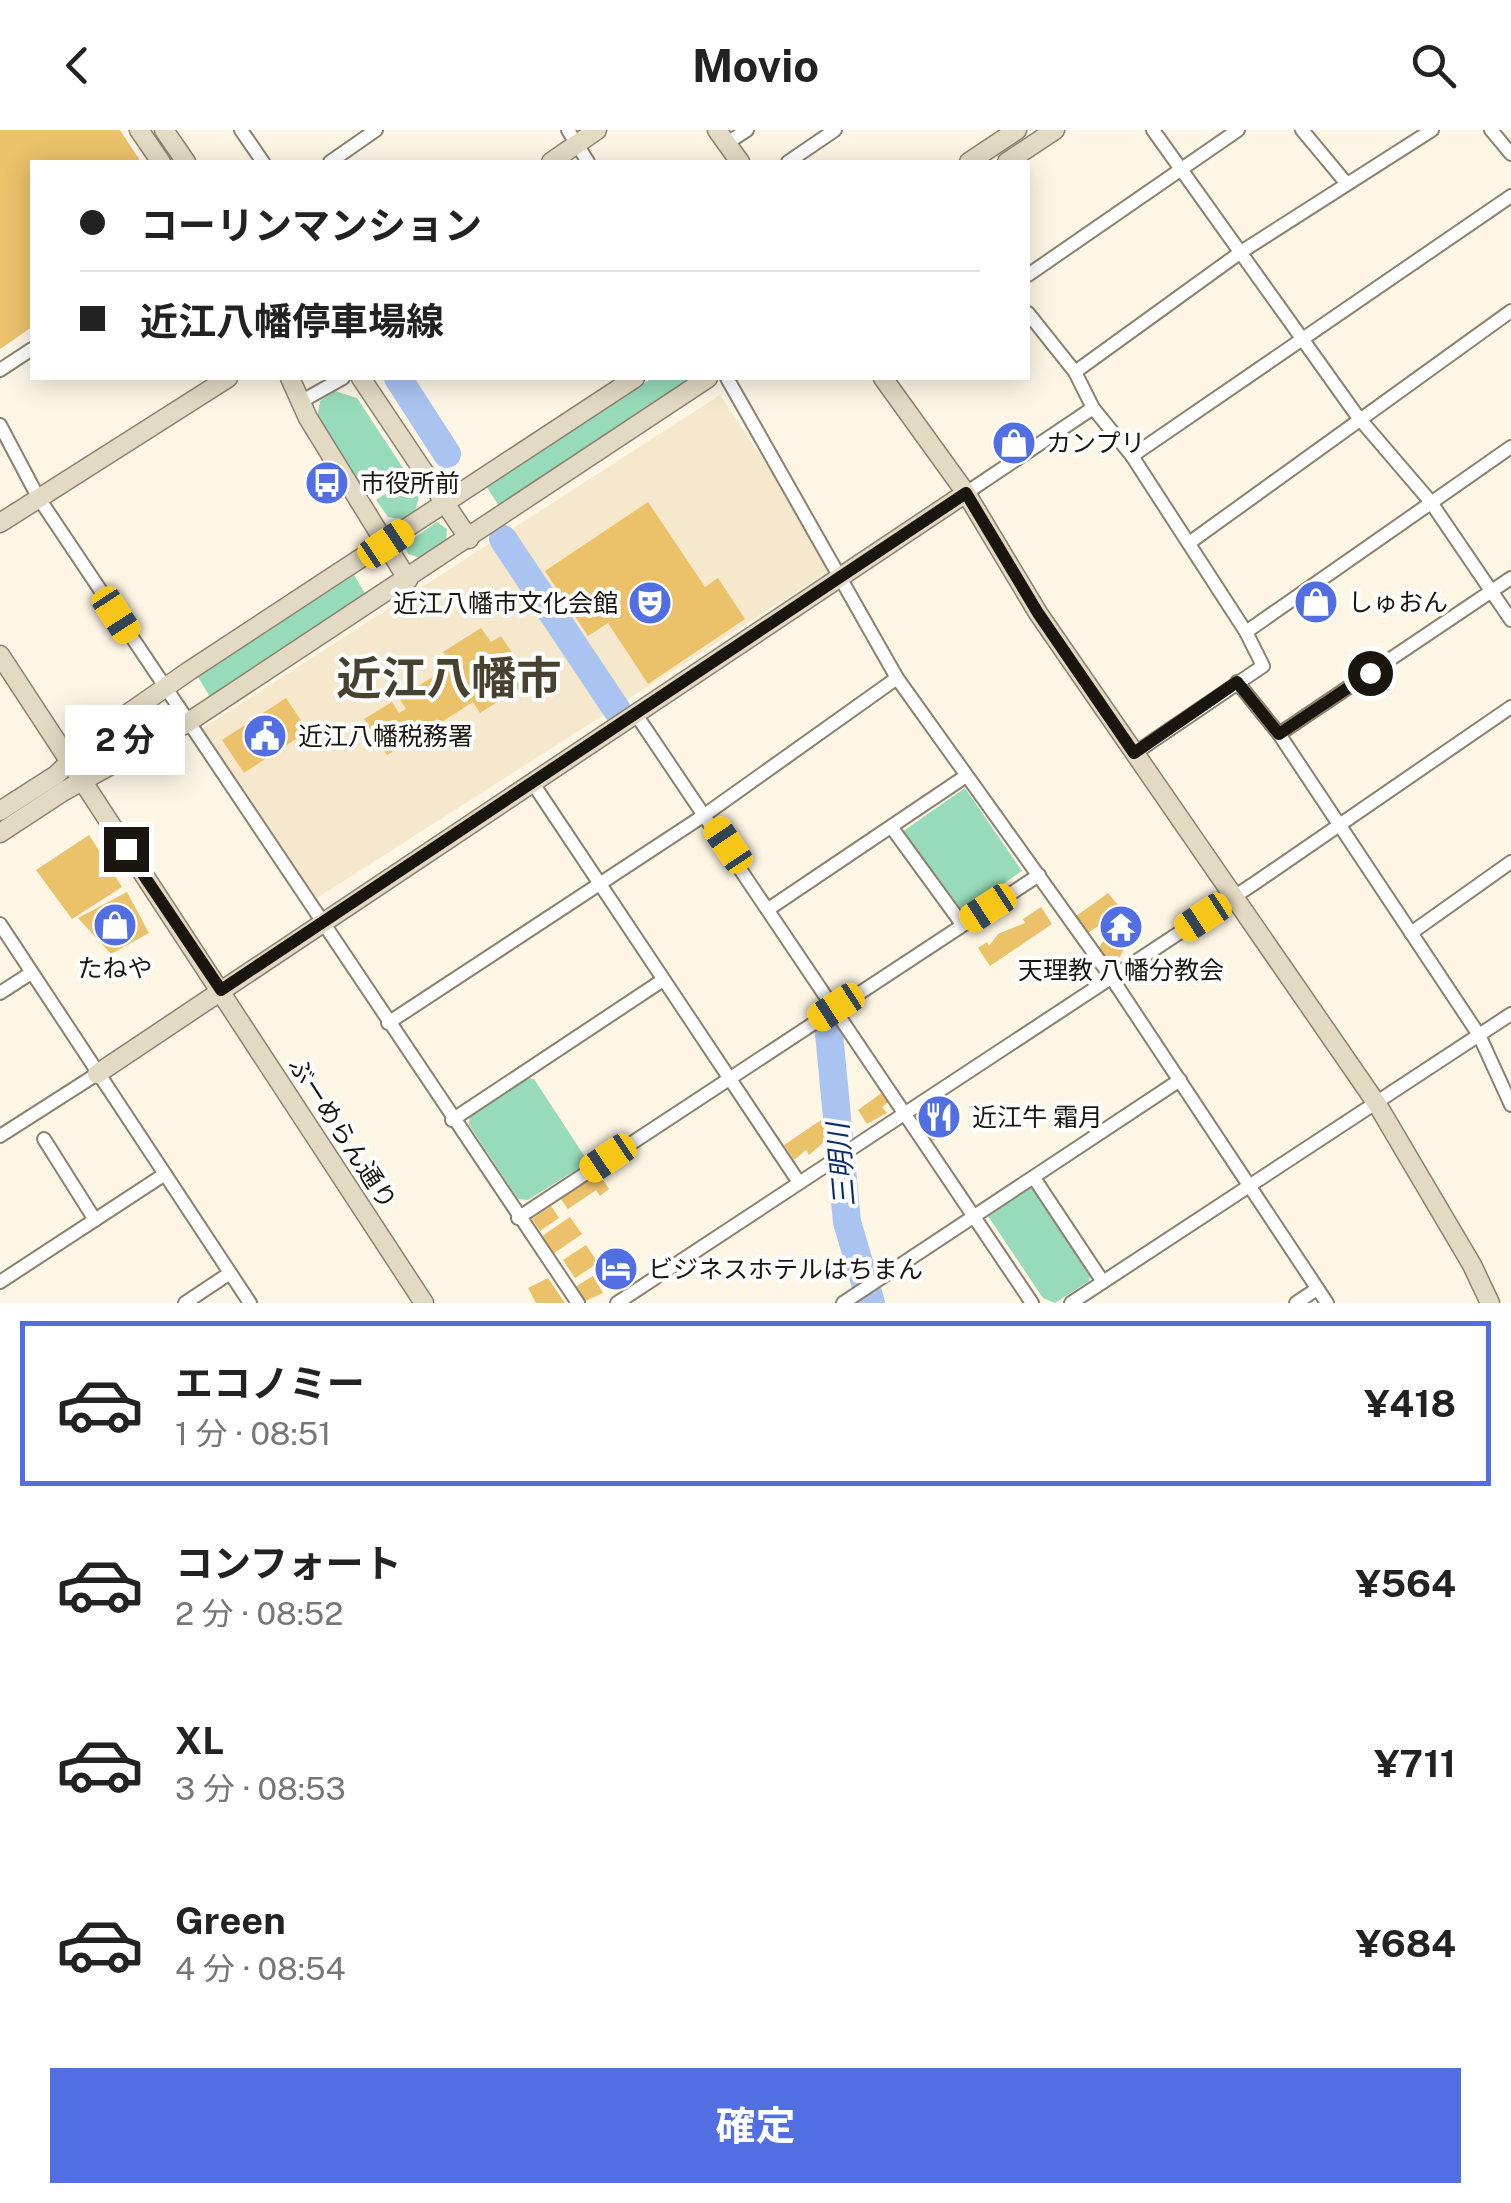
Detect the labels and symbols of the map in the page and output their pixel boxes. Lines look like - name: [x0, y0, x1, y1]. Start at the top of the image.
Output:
- shop icon: カンプリ: [991, 420, 1037, 466]
- place label: カンプリ: [1046, 428, 1145, 458]
- bus stop icon: 市役所前: [304, 460, 350, 506]
- place label: 市役所前: [360, 468, 460, 498]
- car: [353, 515, 419, 573]
- shop icon: しゅおん: [1293, 579, 1339, 625]
- theatre icon: 近江八幡市文化会館: [627, 580, 673, 626]
- car: [87, 582, 145, 648]
- place label: しゅおん: [1348, 587, 1448, 617]
- place label: 近江八幡市文化会館: [393, 588, 618, 618]
- district label: 近江八幡市: [336, 651, 562, 704]
- route start: [1348, 651, 1393, 696]
- callout: 2 分: [66, 704, 186, 774]
- public building icon: 近江八幡税務署: [242, 713, 288, 759]
- place label: 近江八幡税務署: [298, 721, 473, 751]
- car: [699, 812, 757, 878]
- route end: [104, 827, 149, 872]
- car: [955, 879, 1021, 937]
- car: [1170, 888, 1236, 946]
- shop icon: たねや: [92, 902, 138, 948]
- temple icon: 天理教 八幡分教会: [1098, 904, 1144, 950]
- place label: たねや: [77, 953, 153, 983]
- place label: 天理教 八幡分教会: [1018, 955, 1224, 985]
- car: [803, 978, 869, 1036]
- street label: ぶーめらん通り: [283, 1051, 403, 1215]
- restaurant icon: 近江牛 霜月: [916, 1094, 962, 1140]
- place label: 近江牛 霜月: [972, 1102, 1103, 1132]
- water label: 三明川: [820, 1119, 861, 1208]
- car: [575, 1129, 641, 1187]
- hotel icon: ビジネスホテルはちまん: [593, 1246, 639, 1292]
- place label: ビジネスホテルはちまん: [648, 1254, 923, 1284]

